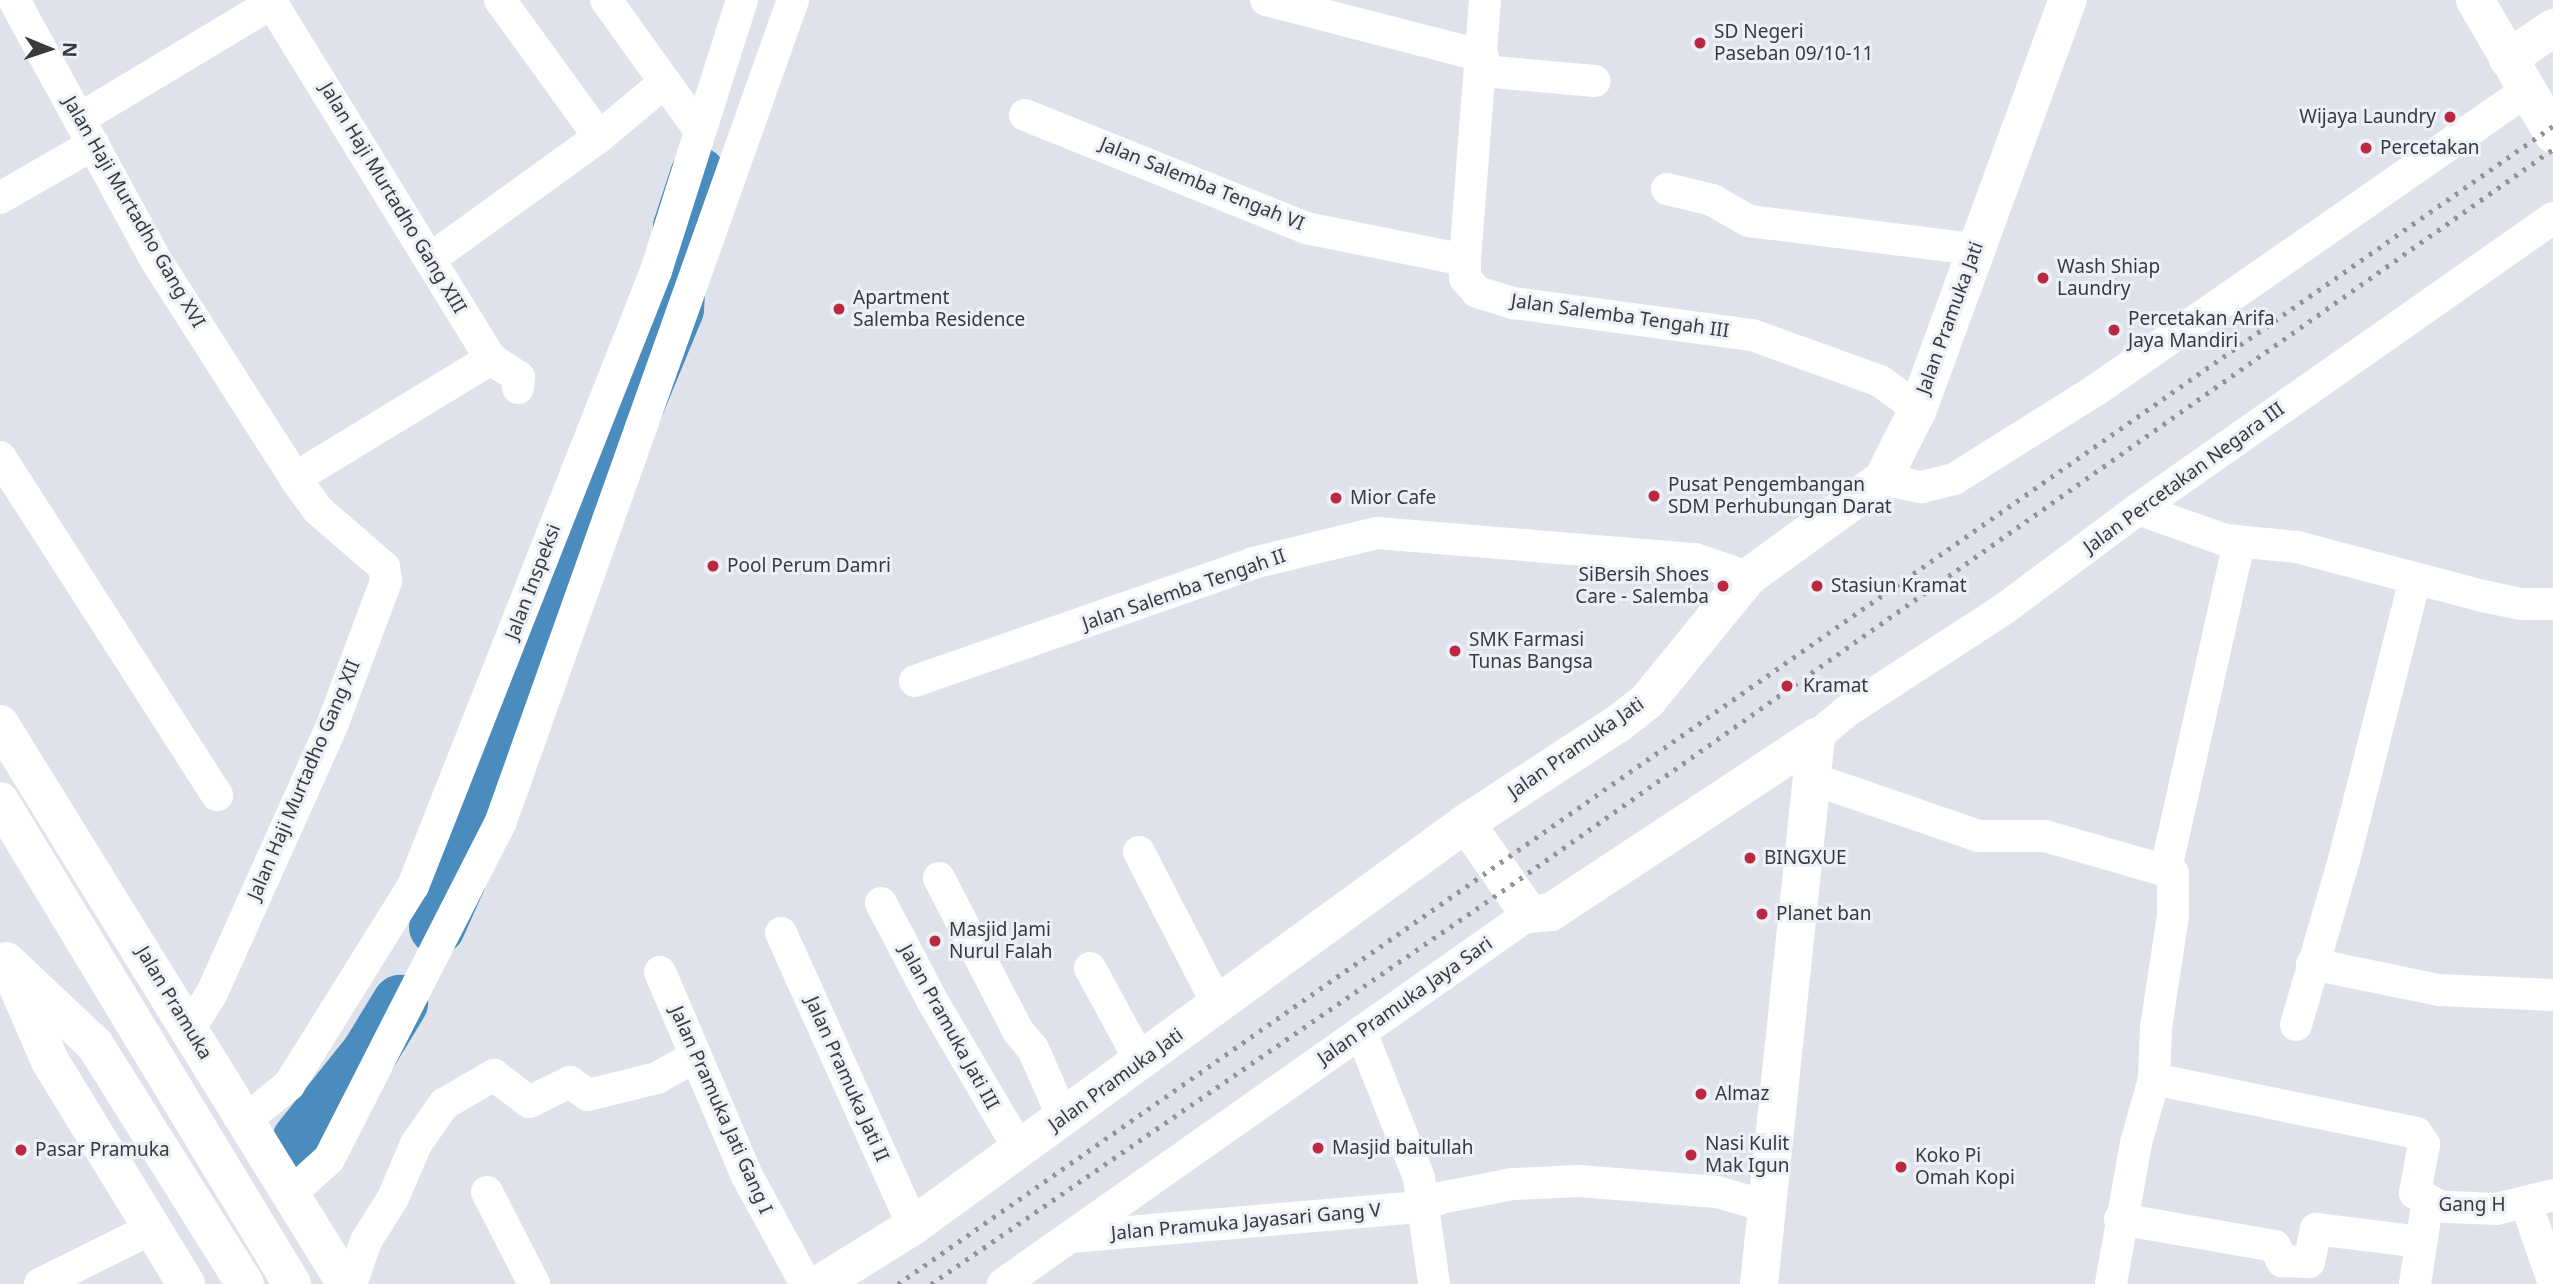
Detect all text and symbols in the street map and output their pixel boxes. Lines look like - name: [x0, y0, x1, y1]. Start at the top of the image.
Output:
- north arrow: [14, 14, 84, 84]
- place label: SD Negeri Paseban 09/10-11: [1714, 21, 1873, 65]
- marker: SD Negeri Paseban 09/10-11: [1692, 35, 1708, 51]
- text: N: [57, 42, 83, 58]
- street label: Jalan Haji Murtadho Gang XIII: [315, 79, 471, 317]
- street label: Jalan Haji Murtadho Gang XVI: [58, 92, 210, 332]
- place label: Wijaya Laundry: [2299, 106, 2436, 128]
- marker: Wijaya Laundry: [2442, 109, 2458, 125]
- street label: Jalan Salemba Tengah VI: [1096, 133, 1308, 235]
- place label: Percetakan: [2380, 137, 2480, 159]
- marker: Percetakan: [2358, 140, 2374, 156]
- street label: Jalan Pramuka Jati: [1912, 239, 1988, 397]
- place label: Wash Shiap Laundry: [2057, 256, 2160, 300]
- marker: Wash Shiap Laundry: [2035, 270, 2051, 286]
- place label: Apartment Salemba Residence: [853, 287, 1025, 331]
- street label: Jalan Salemba Tengah III: [1510, 289, 1730, 343]
- marker: Apartment Salemba Residence: [831, 301, 847, 317]
- place label: Percetakan Arifa Jaya Mandiri: [2128, 308, 2275, 352]
- marker: Percetakan Arifa Jaya Mandiri: [2106, 322, 2122, 338]
- street label: Jalan Percetakan Negara III: [2079, 398, 2289, 558]
- place label: Pusat Pengembangan SDM Perhubungan Darat: [1668, 474, 1892, 518]
- place label: Mior Cafe: [1350, 487, 1436, 509]
- marker: Pusat Pengembangan SDM Perhubungan Darat: [1646, 488, 1662, 504]
- marker: Mior Cafe: [1328, 490, 1344, 506]
- street label: Jalan Inspeksi: [501, 521, 565, 643]
- street label: Jalan Salemba Tengah II: [1079, 544, 1289, 636]
- place label: Pool Perum Damri: [727, 555, 891, 577]
- marker: Pool Perum Damri: [705, 558, 721, 574]
- place label: SiBersih Shoes Care - Salemba: [1575, 564, 1709, 608]
- place label: Stasiun Kramat: [1831, 575, 1967, 597]
- marker: SiBersih Shoes Care - Salemba: [1715, 578, 1731, 594]
- marker: Stasiun Kramat: [1809, 578, 1825, 594]
- place label: SMK Farmasi Tunas Bangsa: [1469, 629, 1593, 673]
- marker: SMK Farmasi Tunas Bangsa: [1447, 643, 1463, 659]
- street label: Jalan Haji Murtadho Gang XII: [243, 657, 365, 903]
- place label: Kramat: [1803, 675, 1868, 697]
- marker: Kramat: [1777, 676, 1797, 696]
- street label: Jalan Pramuka Jati: [1504, 693, 1648, 803]
- place label: BINGXUE: [1764, 847, 1847, 869]
- marker: BINGXUE: [1742, 850, 1758, 866]
- place label: Planet ban: [1776, 903, 1871, 925]
- marker: Planet ban: [1754, 906, 1770, 922]
- place label: Masjid Jami Nurul Falah: [949, 919, 1052, 963]
- street label: Jalan Pramuka Jaya Sari: [1313, 932, 1497, 1070]
- marker: Masjid Jami Nurul Falah: [927, 933, 943, 949]
- street label: Jalan Pramuka Jati III: [894, 941, 1004, 1113]
- street label: Jalan Pramuka: [131, 942, 217, 1064]
- street label: Jalan Pramuka Jati II: [800, 993, 894, 1165]
- street label: Jalan Pramuka Jati Gang I: [665, 1003, 777, 1217]
- street label: Jalan Pramuka Jati: [1044, 1024, 1188, 1136]
- place label: Almaz: [1715, 1083, 1769, 1105]
- marker: Almaz: [1693, 1086, 1709, 1102]
- place label: Nasi Kulit Mak Igun: [1705, 1133, 1790, 1177]
- place label: Masjid baitullah: [1332, 1137, 1473, 1159]
- place label: Pasar Pramuka: [35, 1139, 170, 1161]
- marker: Masjid baitullah: [1310, 1140, 1326, 1156]
- marker: Pasar Pramuka: [13, 1142, 29, 1158]
- place label: Koko Pi Omah Kopi: [1915, 1145, 2015, 1189]
- marker: Nasi Kulit Mak Igun: [1683, 1147, 1699, 1163]
- marker: Koko Pi Omah Kopi: [1893, 1159, 1909, 1175]
- street label: Gang H: [2439, 1194, 2505, 1216]
- street label: Jalan Pramuka Jayasari Gang V: [1110, 1199, 1382, 1245]

